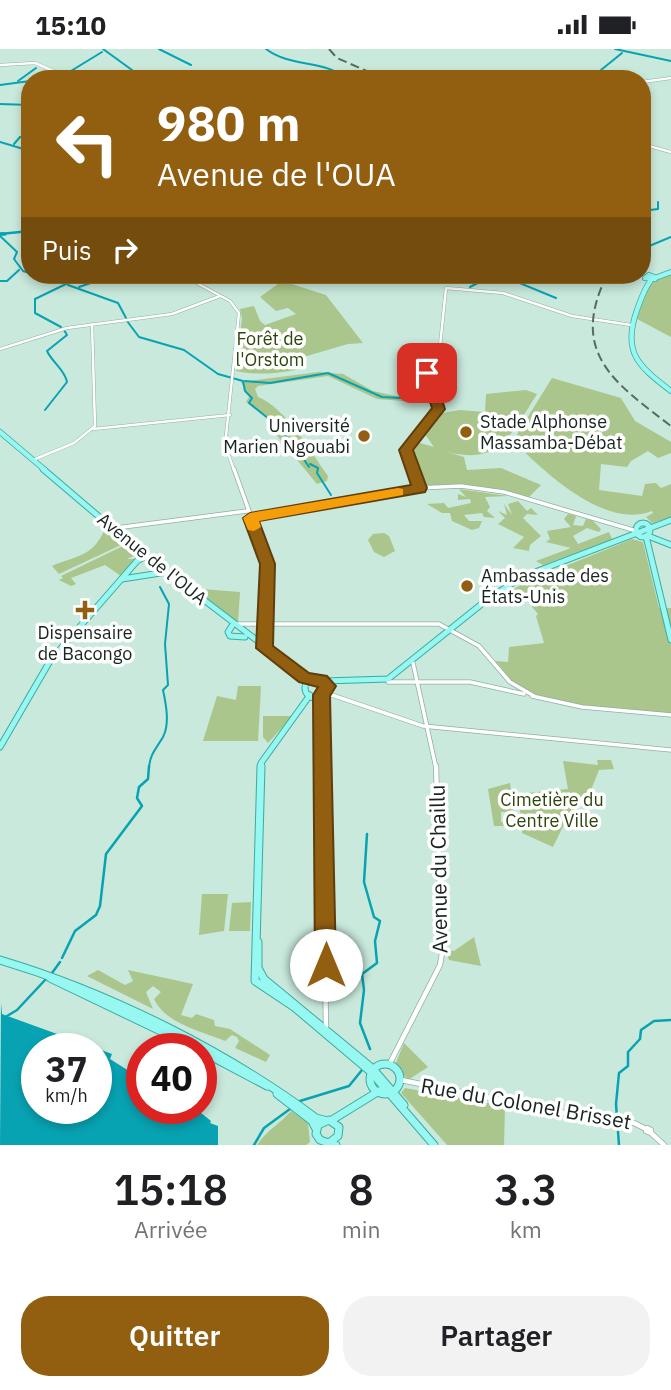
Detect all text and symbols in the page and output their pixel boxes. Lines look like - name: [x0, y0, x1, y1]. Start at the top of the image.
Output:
- text: 15:10: [35, 8, 106, 42]
- text: 980 m: [157, 91, 301, 154]
- icon: left: [42, 98, 133, 189]
- text: Avenue de l'OUA: [157, 153, 396, 195]
- icon: right: [106, 231, 144, 269]
- text: Puis: [42, 233, 92, 267]
- park label: Forêt de l'Orstom: [235, 327, 305, 371]
- pin: [397, 343, 457, 403]
- icon: arrive: [408, 354, 446, 392]
- place label: Stade Alphonse Massamba-Débat: [480, 410, 622, 454]
- place label: Université Marien Ngouabi: [223, 414, 350, 458]
- marker: Stade Alphonse Massamba-Débat: [458, 424, 474, 440]
- marker: Université Marien Ngouabi: [356, 428, 372, 444]
- street label: Avenue de l'OUA: [93, 507, 212, 610]
- place label: Ambassade des États-Unis: [481, 564, 609, 608]
- marker: Ambassade des États-Unis: [459, 578, 475, 594]
- marker: Dispensaire de Bacongo: [75, 600, 95, 620]
- place label: Dispensaire de Bacongo: [37, 621, 133, 665]
- street label: Avenue du Chaillu: [423, 784, 453, 954]
- park label: Cimetière du Centre Ville: [500, 788, 604, 832]
- position arrow: [289, 928, 363, 1002]
- speed limit sign: 40: [126, 1033, 217, 1124]
- text: 37: [45, 1046, 88, 1092]
- street label: Rue du Colonel Brisset: [419, 1071, 634, 1135]
- text: km/h: [45, 1084, 88, 1107]
- text: 15:18: [114, 1162, 228, 1217]
- text: 8: [348, 1162, 374, 1217]
- text: 3.3: [494, 1162, 557, 1217]
- text: Arrivée: [134, 1214, 208, 1244]
- text: min: [342, 1214, 381, 1244]
- text: km: [510, 1214, 542, 1244]
- button: Quitter: [21, 1296, 329, 1376]
- button: Partager: [343, 1296, 650, 1376]

